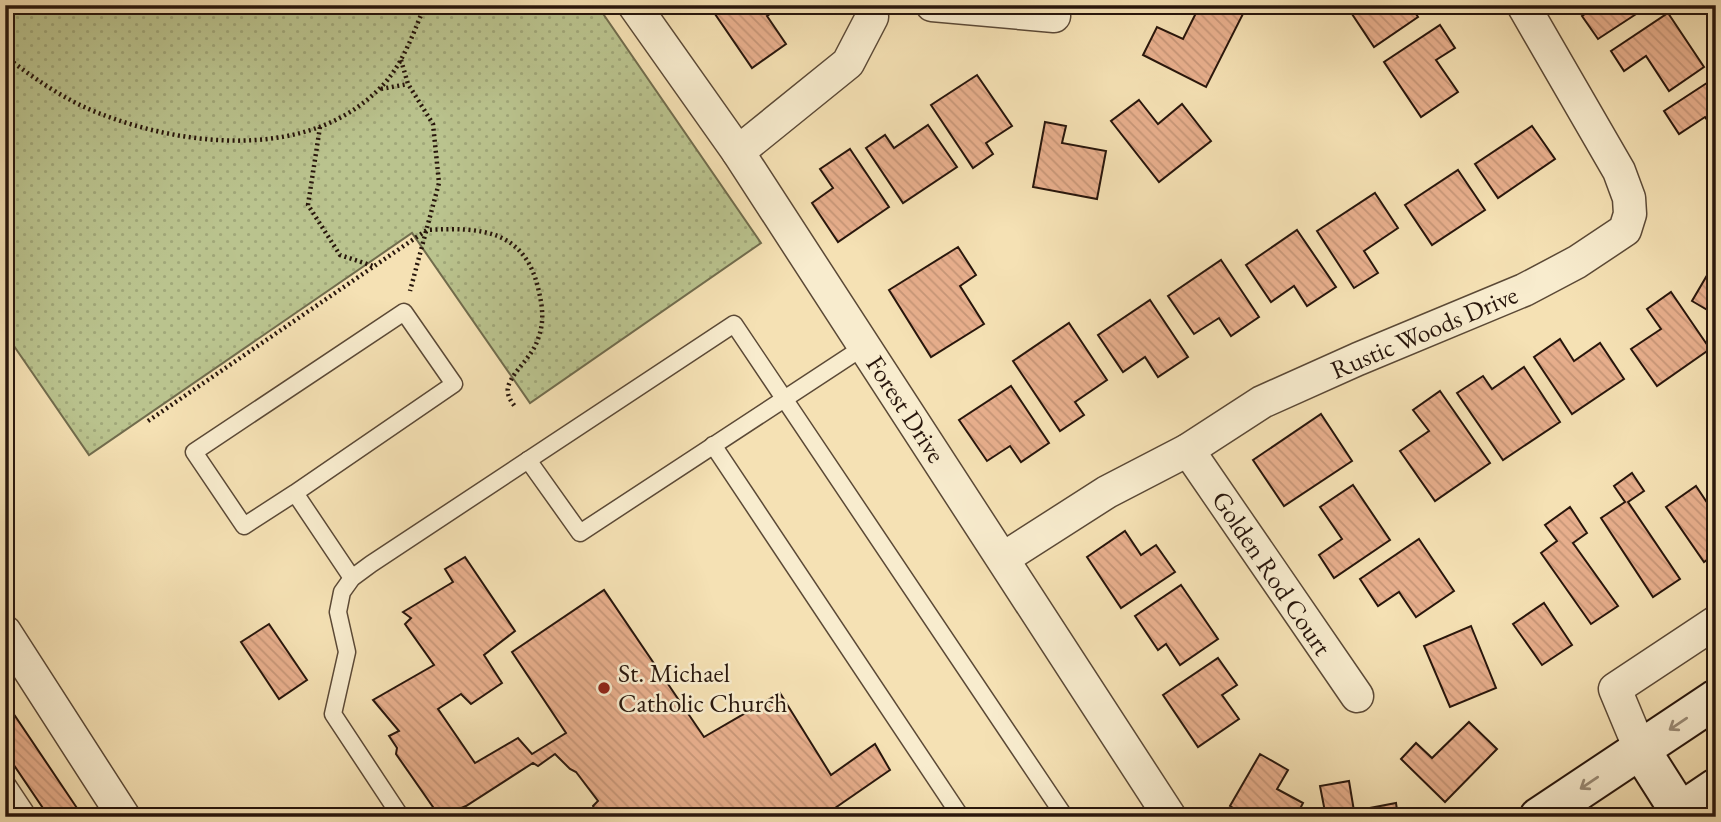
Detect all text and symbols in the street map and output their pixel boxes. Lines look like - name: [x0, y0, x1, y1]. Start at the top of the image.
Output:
- street label: Rustic Woods Drive: [1325, 277, 1523, 387]
- street label: Forest Drive: [859, 349, 953, 469]
- street label: Golden Rod Court: [1204, 484, 1340, 662]
- place label: St. Michael Catholic Church: [618, 656, 787, 720]
- marker: St. Michael Catholic Church: [596, 680, 612, 696]
- one-way arrow: [1669, 717, 1688, 731]
- one-way arrow: [1580, 776, 1599, 790]

